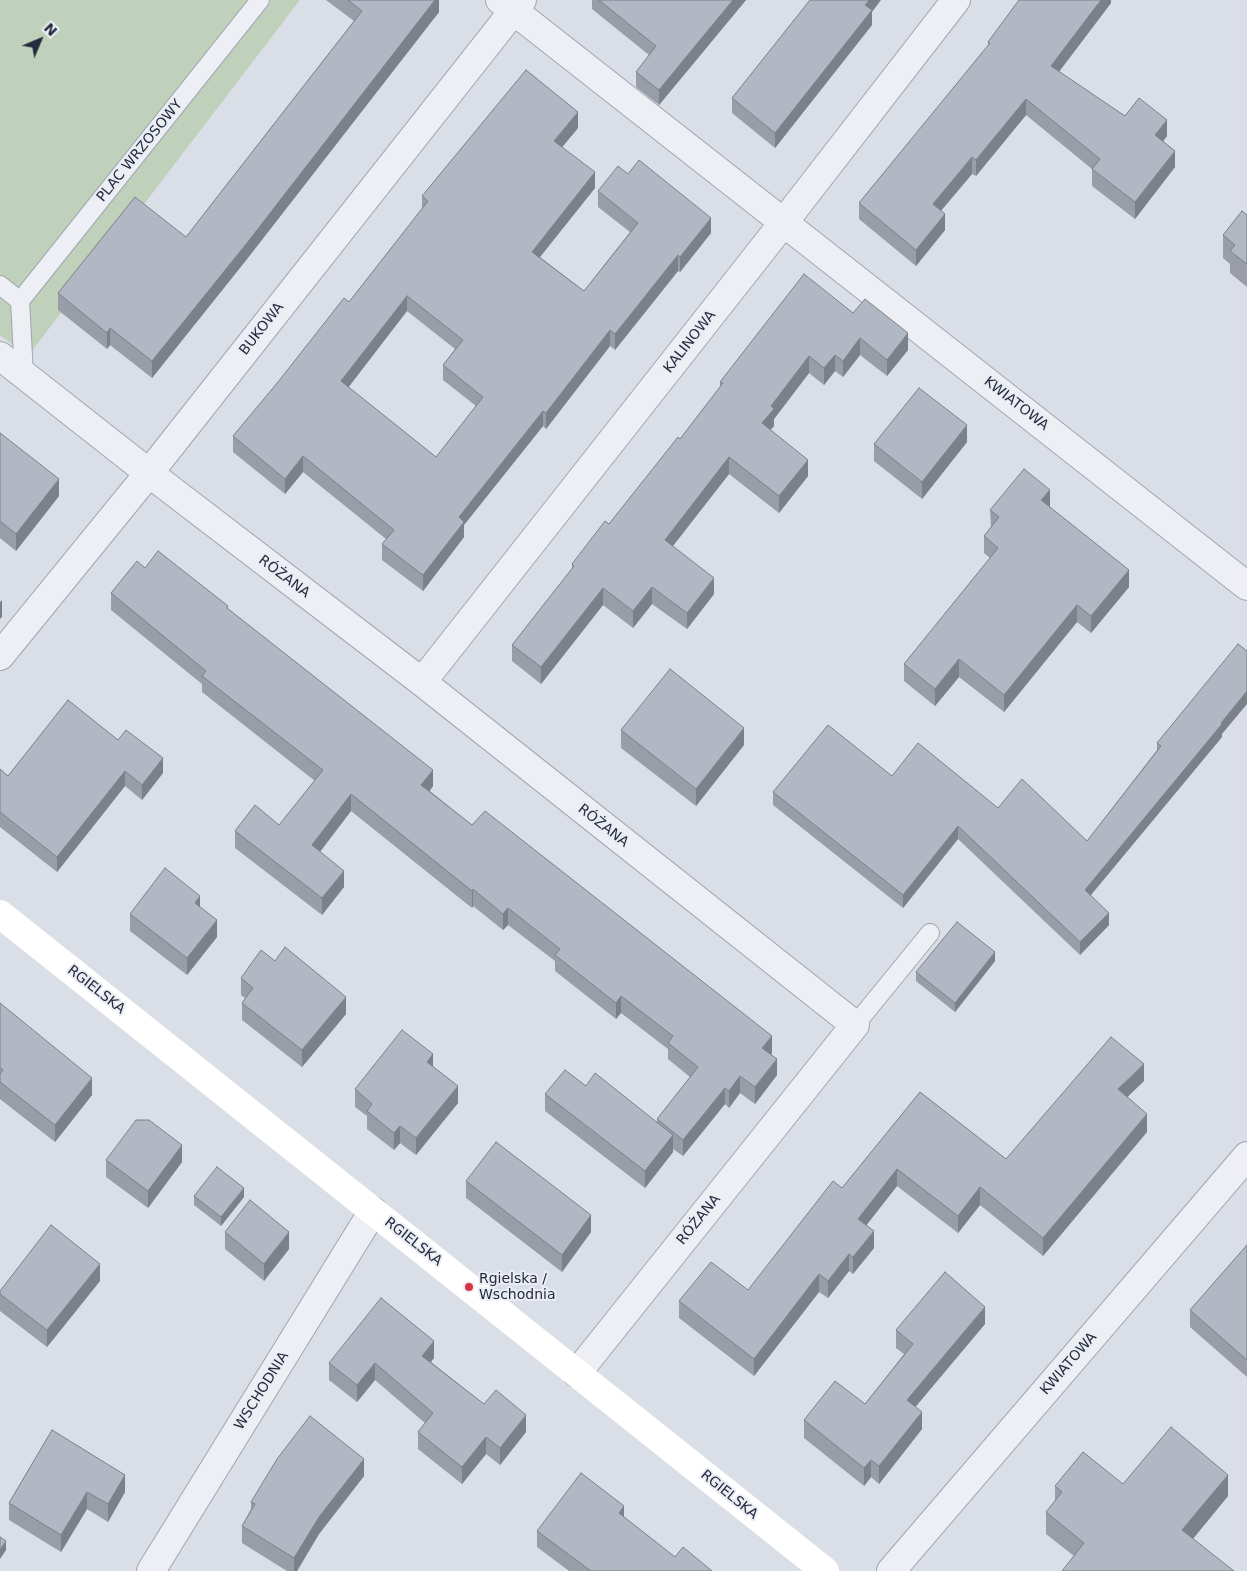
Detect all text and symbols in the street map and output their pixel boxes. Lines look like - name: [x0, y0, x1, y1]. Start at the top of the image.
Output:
- north arrow: [15, 15, 65, 65]
- text: N: [41, 20, 60, 39]
- street label: PLAC WRZOSOWY: [94, 97, 186, 205]
- street label: BUKOWA: [236, 299, 288, 359]
- street label: KALINOWA: [660, 307, 720, 377]
- street label: KWIATOWA: [980, 374, 1052, 434]
- street label: RÓŻANA: [255, 552, 313, 602]
- street label: RÓŻANA: [574, 801, 632, 851]
- street label: RGIELSKA: [64, 962, 128, 1018]
- street label: RÓŻANA: [674, 1191, 724, 1249]
- street label: RGIELSKA: [381, 1214, 445, 1270]
- place label: Rgielska / Wschodnia: [479, 1271, 556, 1304]
- marker: Rgielska / Wschodnia: [463, 1281, 475, 1293]
- street label: KWIATOWA: [1037, 1329, 1101, 1399]
- street label: WSCHODNIA: [231, 1349, 293, 1433]
- street label: RGIELSKA: [697, 1467, 761, 1523]

